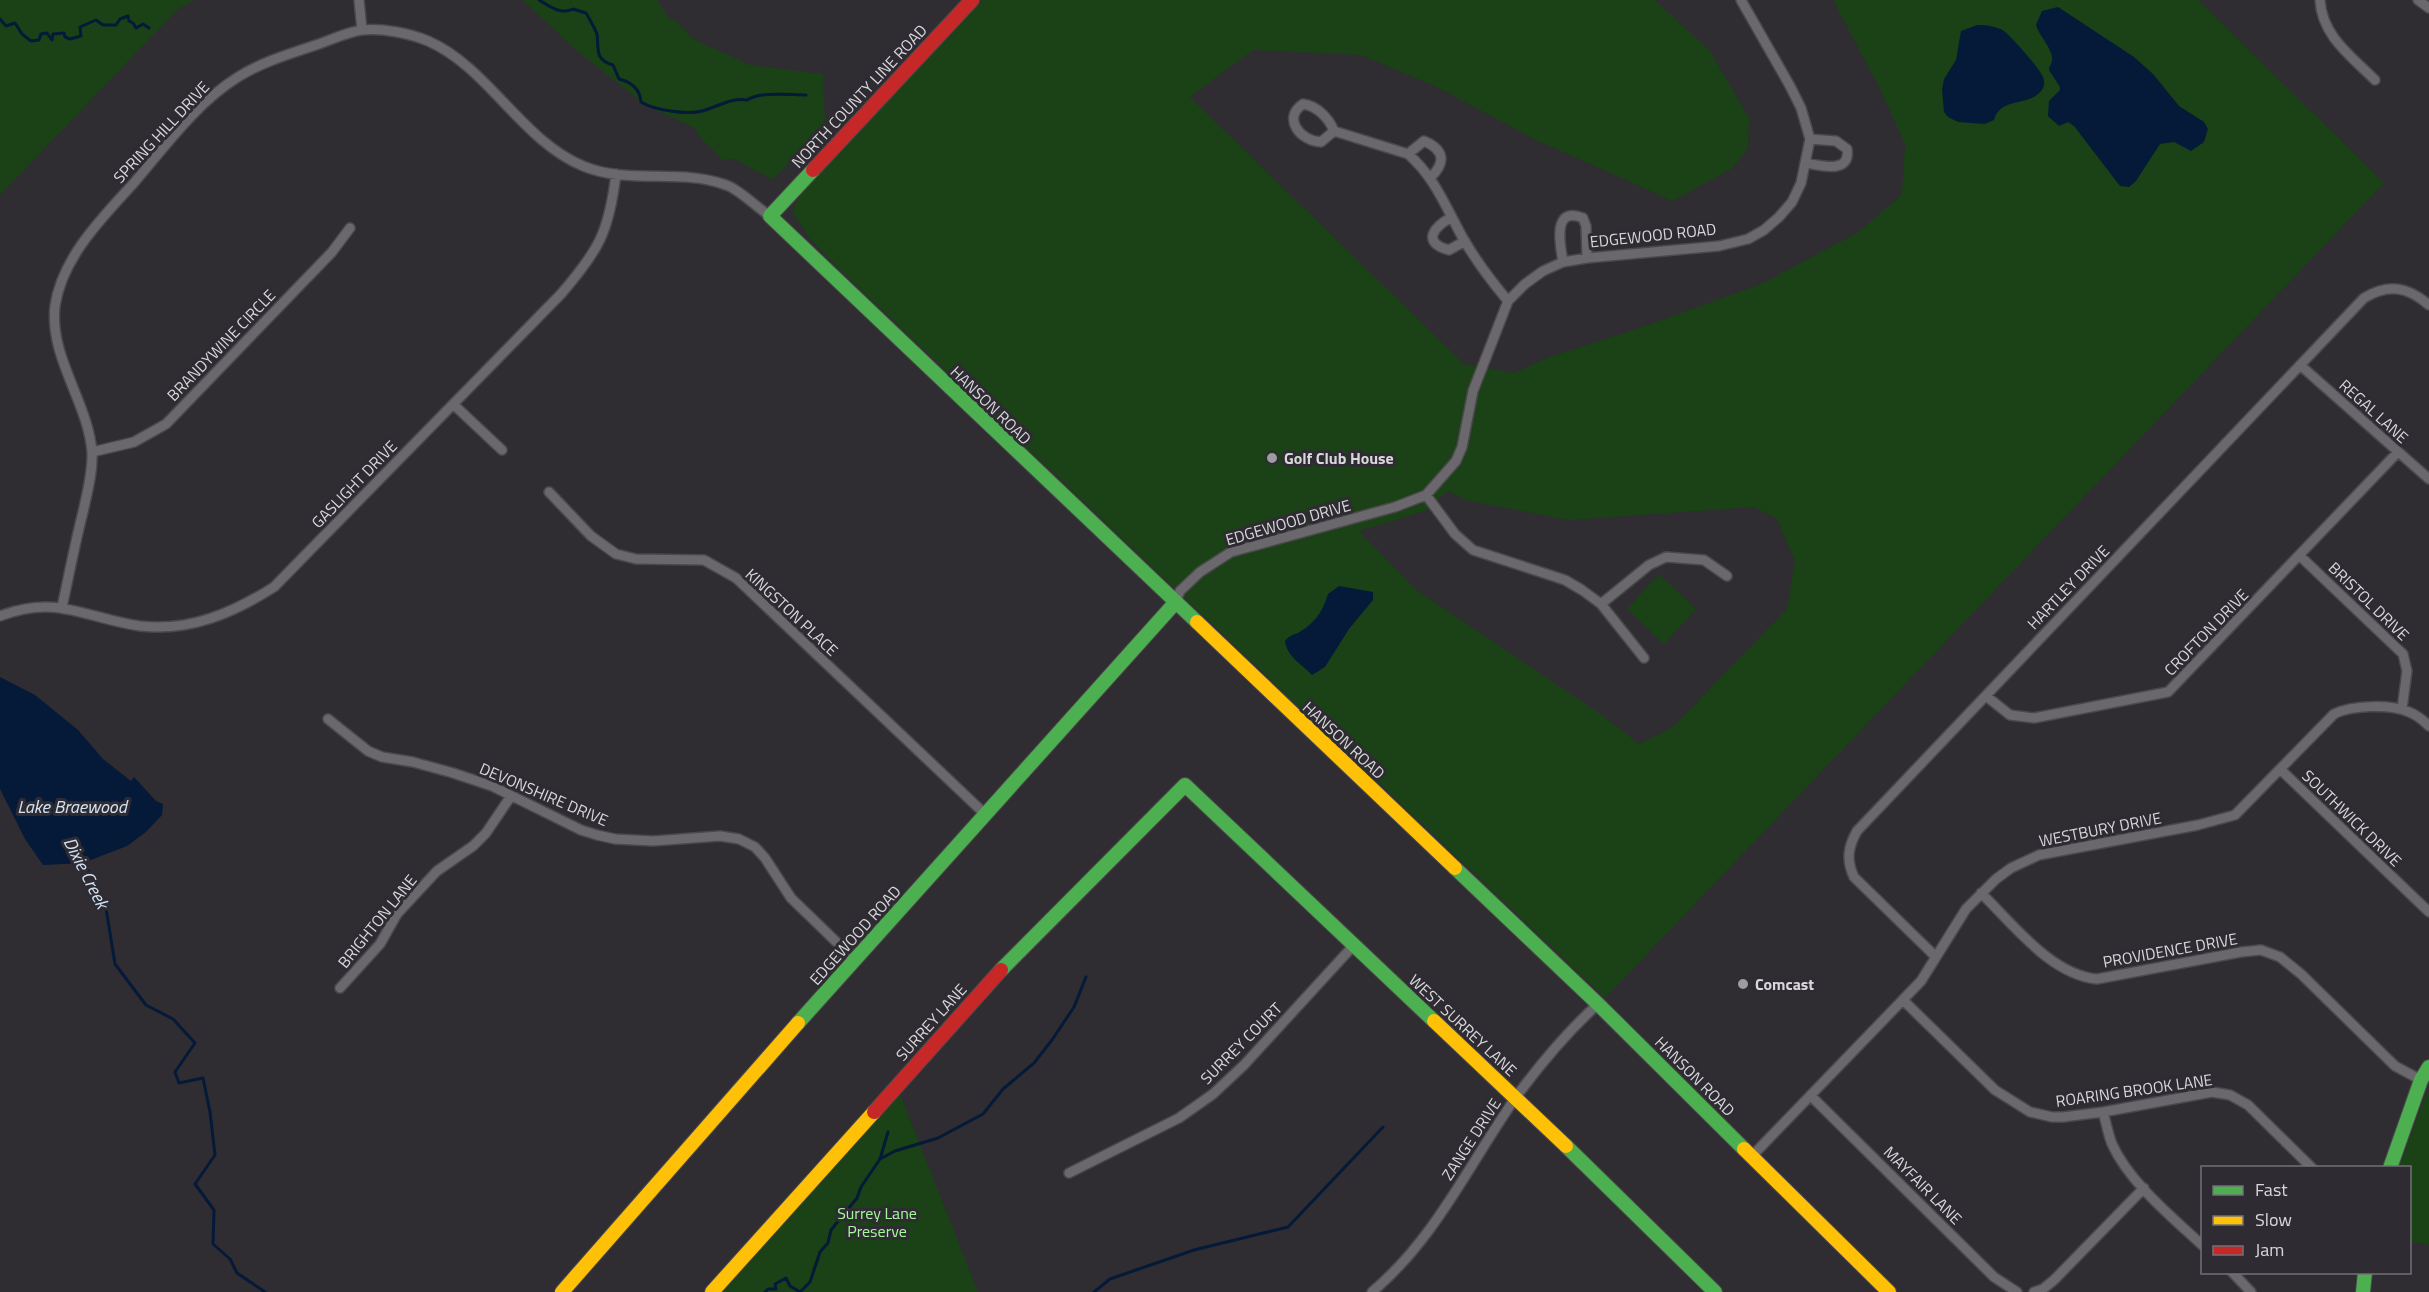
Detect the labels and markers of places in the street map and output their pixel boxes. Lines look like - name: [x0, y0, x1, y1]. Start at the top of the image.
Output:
- place label: Golf Club House: [1284, 446, 1394, 470]
- marker: Golf Club House: [1265, 451, 1279, 465]
- place label: Comcast: [1755, 972, 1814, 996]
- marker: Comcast: [1736, 977, 1750, 991]

